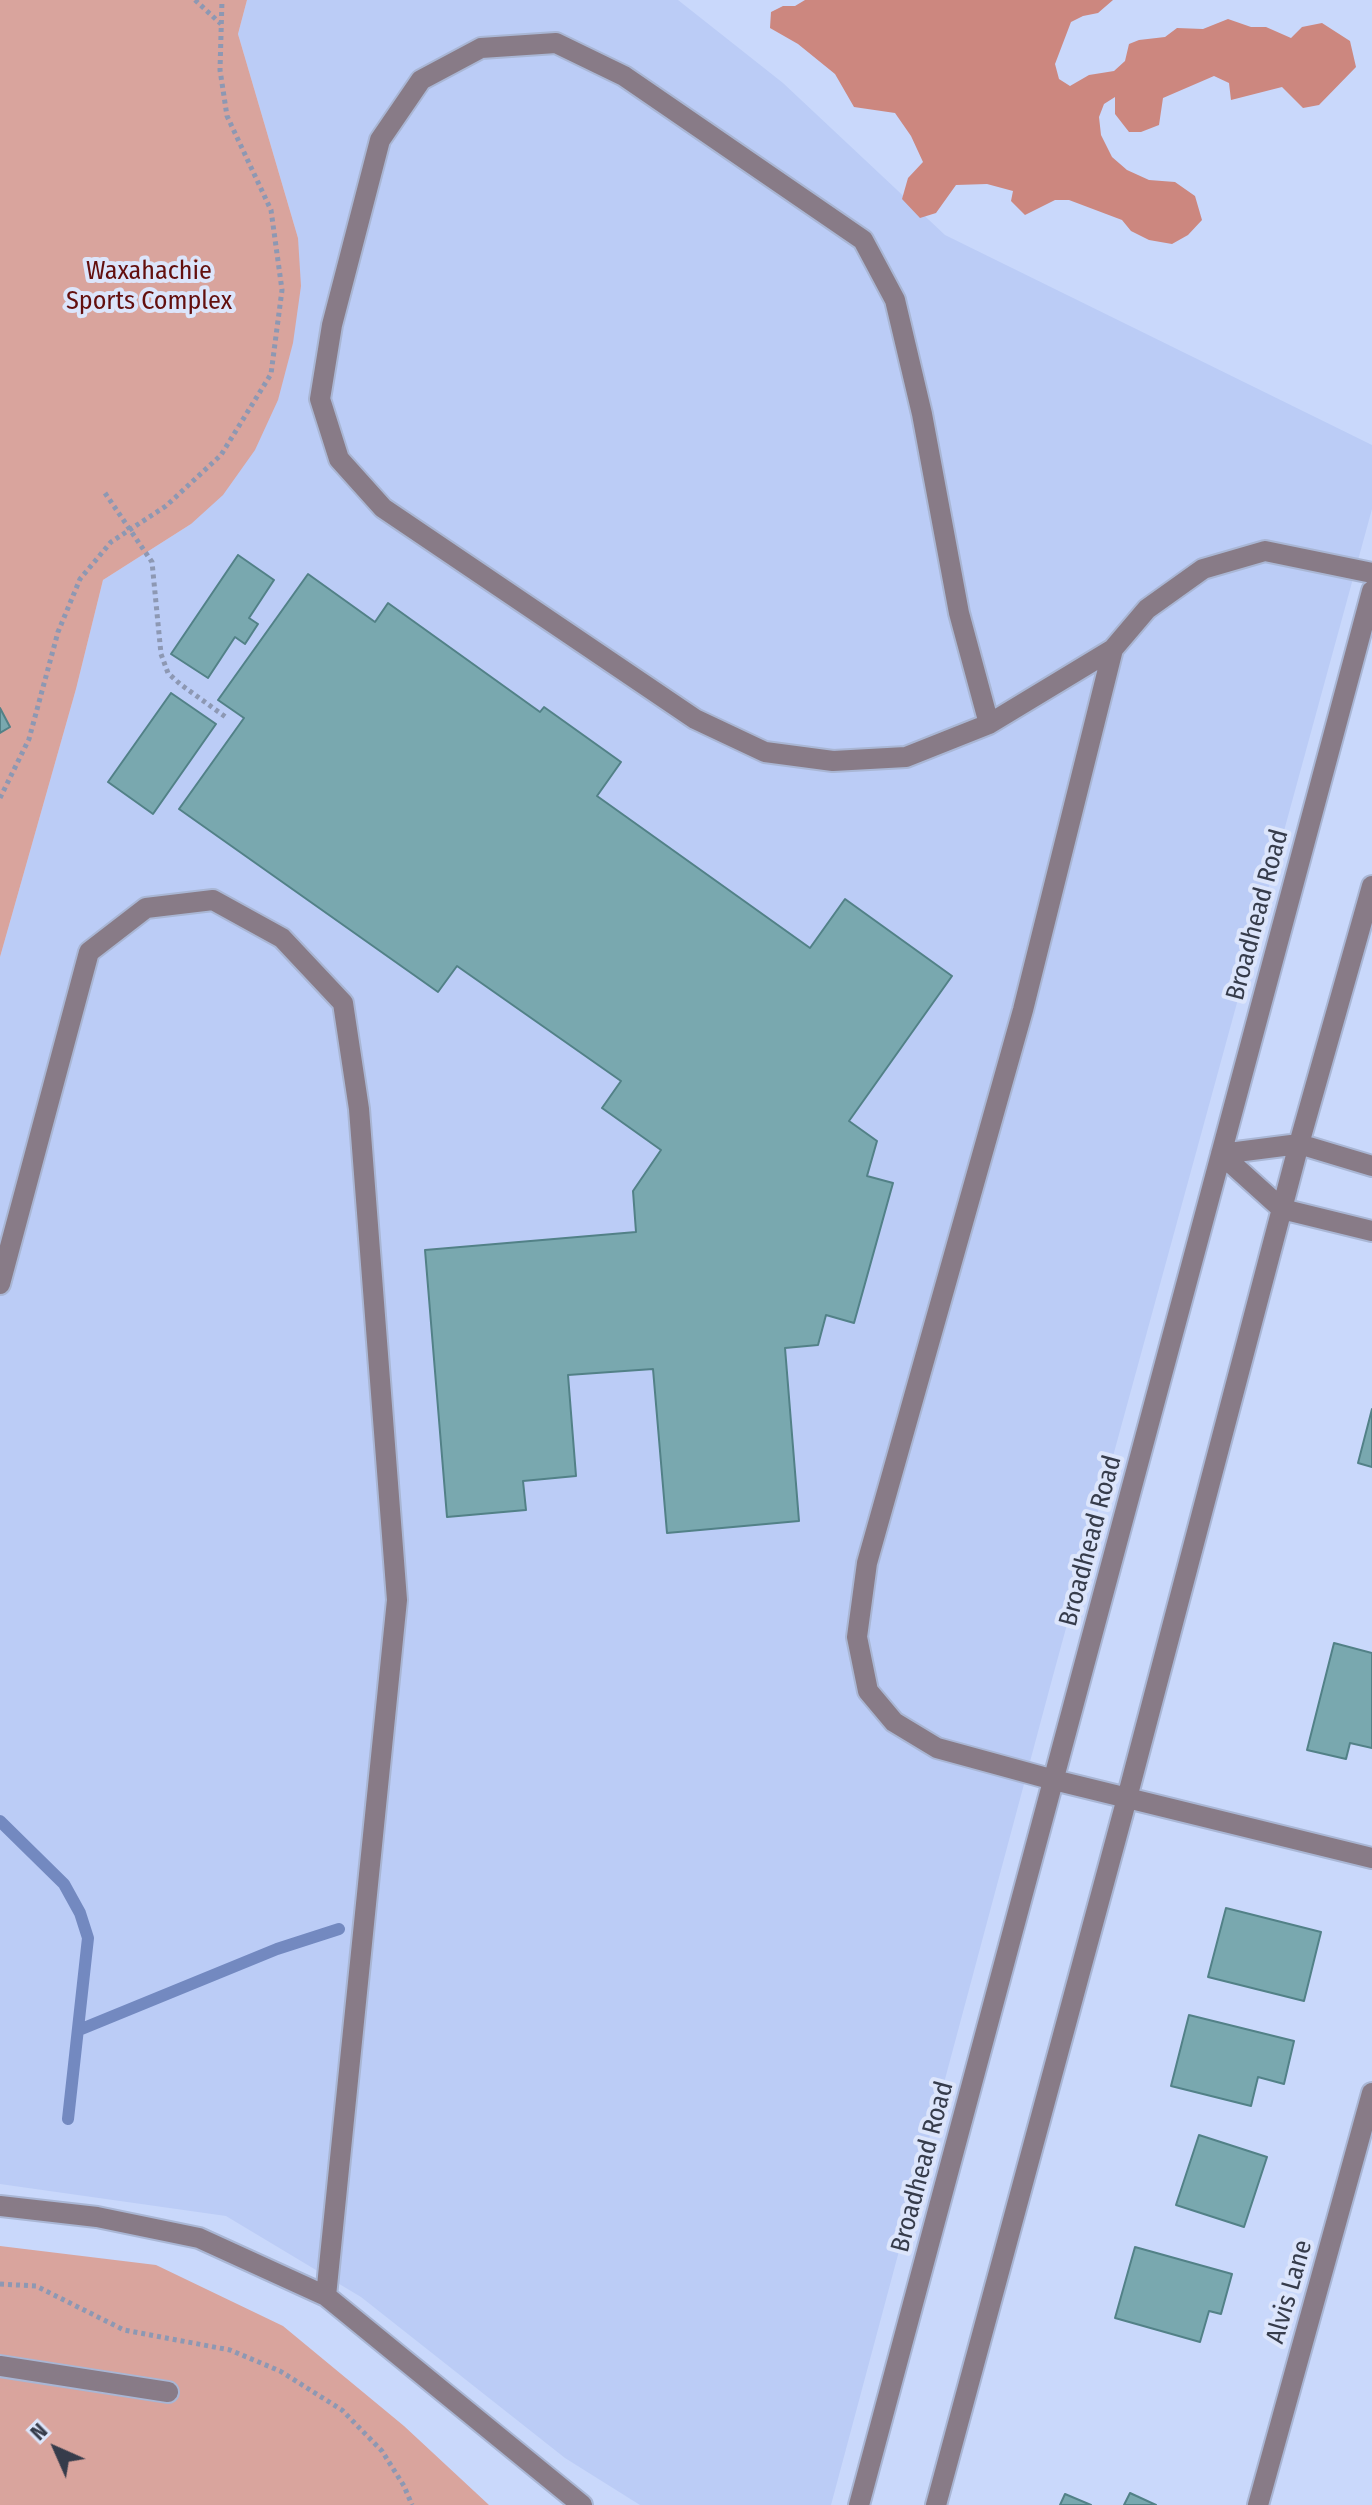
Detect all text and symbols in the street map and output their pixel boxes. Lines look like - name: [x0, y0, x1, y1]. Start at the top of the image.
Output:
- park label: Waxahachie Sports Complex: [66, 256, 232, 318]
- street label: Broadhead Road: [1220, 826, 1296, 1004]
- street label: Broadhead Road: [1053, 1452, 1129, 1630]
- street label: Broadhead Road: [885, 2078, 961, 2256]
- street label: Alvis Lane: [1260, 2237, 1320, 2347]
- north arrow: [16, 2409, 96, 2489]
- text: N: [24, 2417, 53, 2446]

